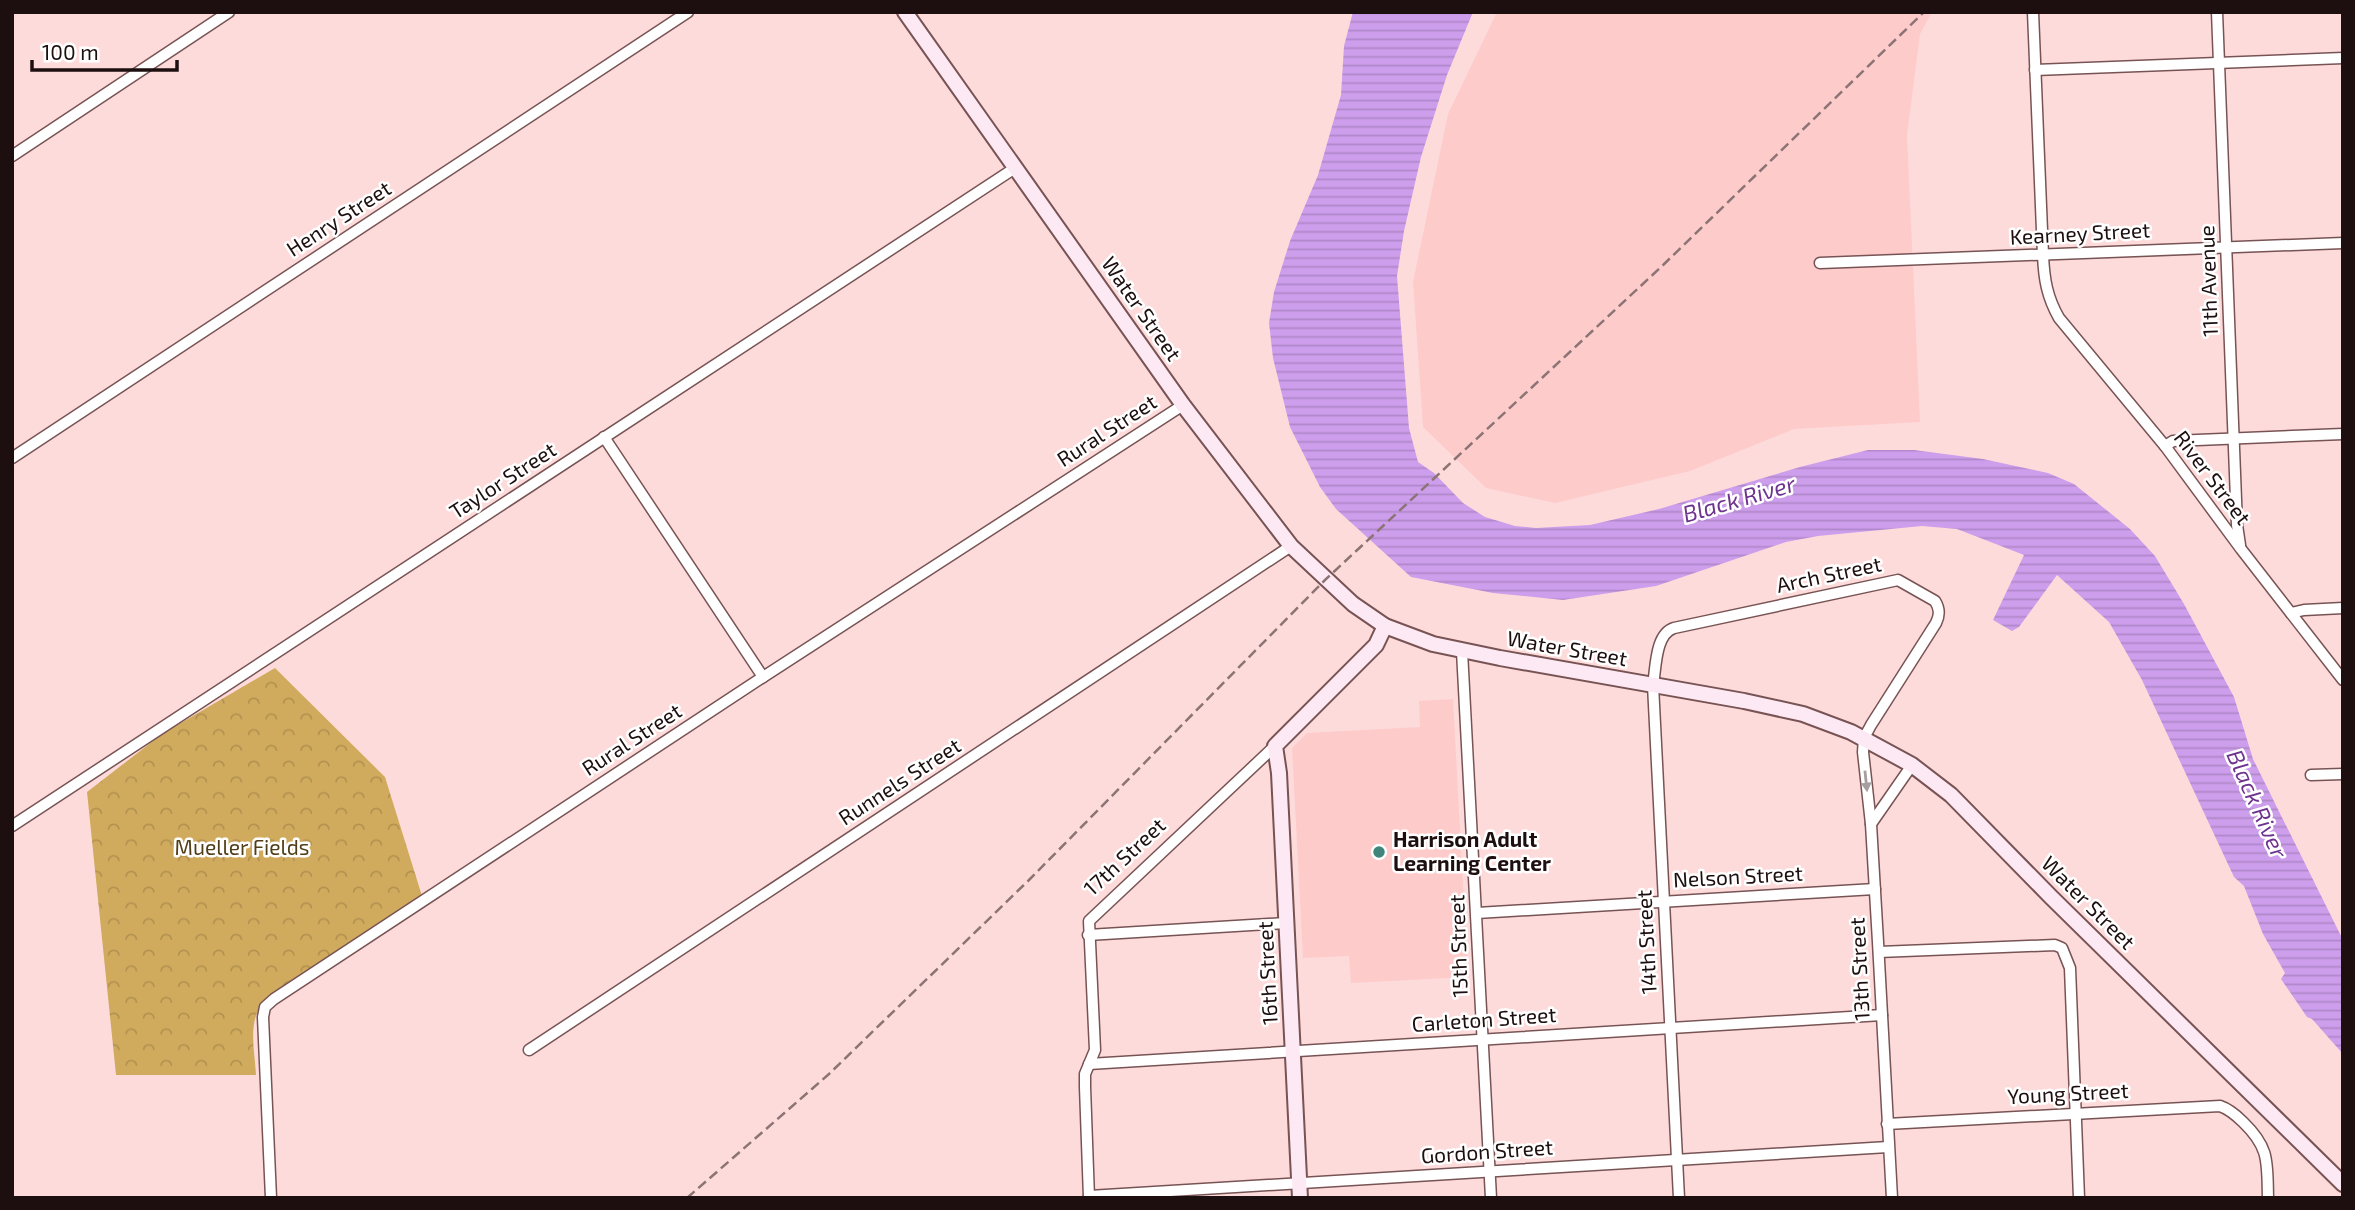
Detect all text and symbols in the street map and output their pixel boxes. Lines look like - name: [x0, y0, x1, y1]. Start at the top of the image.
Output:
- scale bar: [32, 28, 177, 72]
- text: 100 m: [42, 39, 99, 64]
- street label: Henry Street: [281, 175, 395, 261]
- street label: Kearney Street: [2009, 216, 2151, 249]
- street label: 11th Avenue: [2193, 225, 2222, 337]
- street label: Water Street: [1097, 251, 1187, 365]
- street label: Rural Street: [1052, 388, 1161, 471]
- street label: River Street: [2170, 425, 2257, 529]
- street label: Taylor Street: [444, 436, 560, 523]
- water label: Black River: [1679, 468, 1799, 527]
- street label: Arch Street: [1774, 550, 1883, 597]
- street label: Water Street: [1505, 625, 1629, 670]
- street label: Rural Street: [577, 697, 686, 780]
- street label: Runnels Street: [833, 732, 965, 830]
- water label: Black River: [2222, 745, 2295, 863]
- one-way arrow: [1861, 770, 1872, 792]
- street label: 17th Street: [1078, 812, 1170, 900]
- place label: Harrison Adult Learning Center: [1393, 826, 1551, 875]
- park label: Mueller Fields: [175, 834, 309, 859]
- marker: Harrison Adult Learning Center: [1371, 844, 1387, 860]
- street label: Water Street: [2037, 850, 2141, 954]
- street label: Nelson Street: [1672, 860, 1804, 891]
- street label: 14th Street: [1630, 889, 1661, 995]
- street label: 15th Street: [1443, 894, 1472, 998]
- street label: 13th Street: [1843, 917, 1874, 1021]
- street label: 16th Street: [1251, 921, 1282, 1025]
- street label: Carleton Street: [1411, 1001, 1557, 1036]
- street label: Young Street: [2007, 1077, 2129, 1108]
- street label: Gordon Street: [1420, 1133, 1554, 1168]

